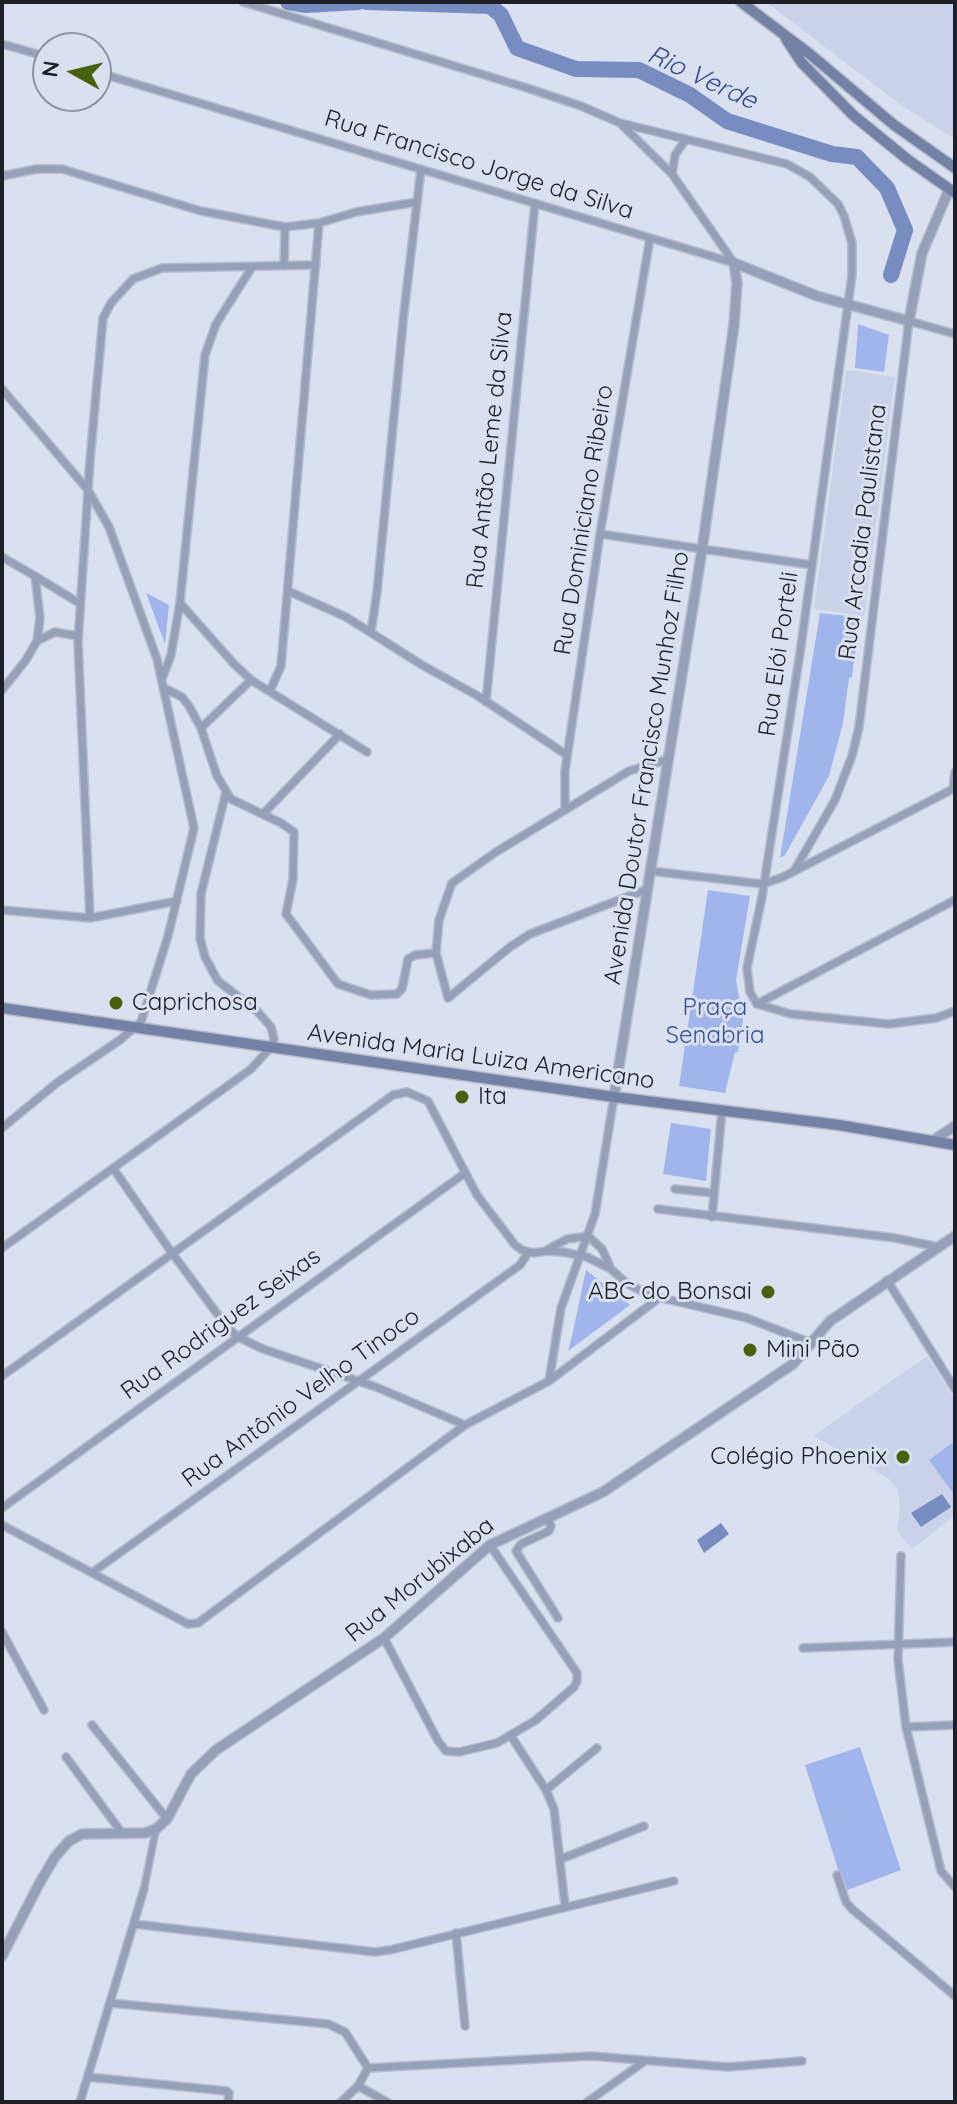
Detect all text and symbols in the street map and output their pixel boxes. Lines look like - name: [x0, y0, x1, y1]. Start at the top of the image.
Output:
- north arrow: [32, 32, 112, 112]
- water label: Rio Verde: [642, 39, 762, 117]
- text: N: [35, 59, 65, 79]
- street label: Rua Francisco Jorge da Silva: [321, 104, 637, 226]
- street label: Rua Antão Leme da Silva: [461, 310, 519, 590]
- street label: Rua Dominiciano Ribeiro: [548, 383, 620, 657]
- street label: Rua Arcadia Paulistana: [833, 402, 893, 662]
- street label: Avenida Doutor Francisco Munhoz Filho: [598, 549, 696, 987]
- street label: Rua Elói Porteli: [753, 570, 805, 738]
- place label: Caprichosa: [132, 989, 258, 1017]
- marker: Caprichosa: [107, 994, 125, 1012]
- park label: Praça Senabria: [666, 994, 764, 1050]
- street label: Avenida Maria Luiza Americano: [306, 1018, 656, 1096]
- place label: Ita: [478, 1083, 507, 1111]
- marker: Ita: [453, 1088, 471, 1106]
- street label: Rua Rodriguez Seixas: [116, 1242, 326, 1406]
- place label: ABC do Bonsai: [588, 1278, 752, 1306]
- marker: ABC do Bonsai: [759, 1283, 777, 1301]
- street label: Rua Antônio Velho Tinoco: [177, 1302, 425, 1494]
- place label: Mini Pão: [766, 1336, 860, 1364]
- marker: Mini Pão: [741, 1341, 759, 1359]
- place label: Colégio Phoenix: [710, 1443, 887, 1471]
- marker: Colégio Phoenix: [894, 1448, 912, 1466]
- street label: Rua Morubixaba: [340, 1511, 500, 1649]

